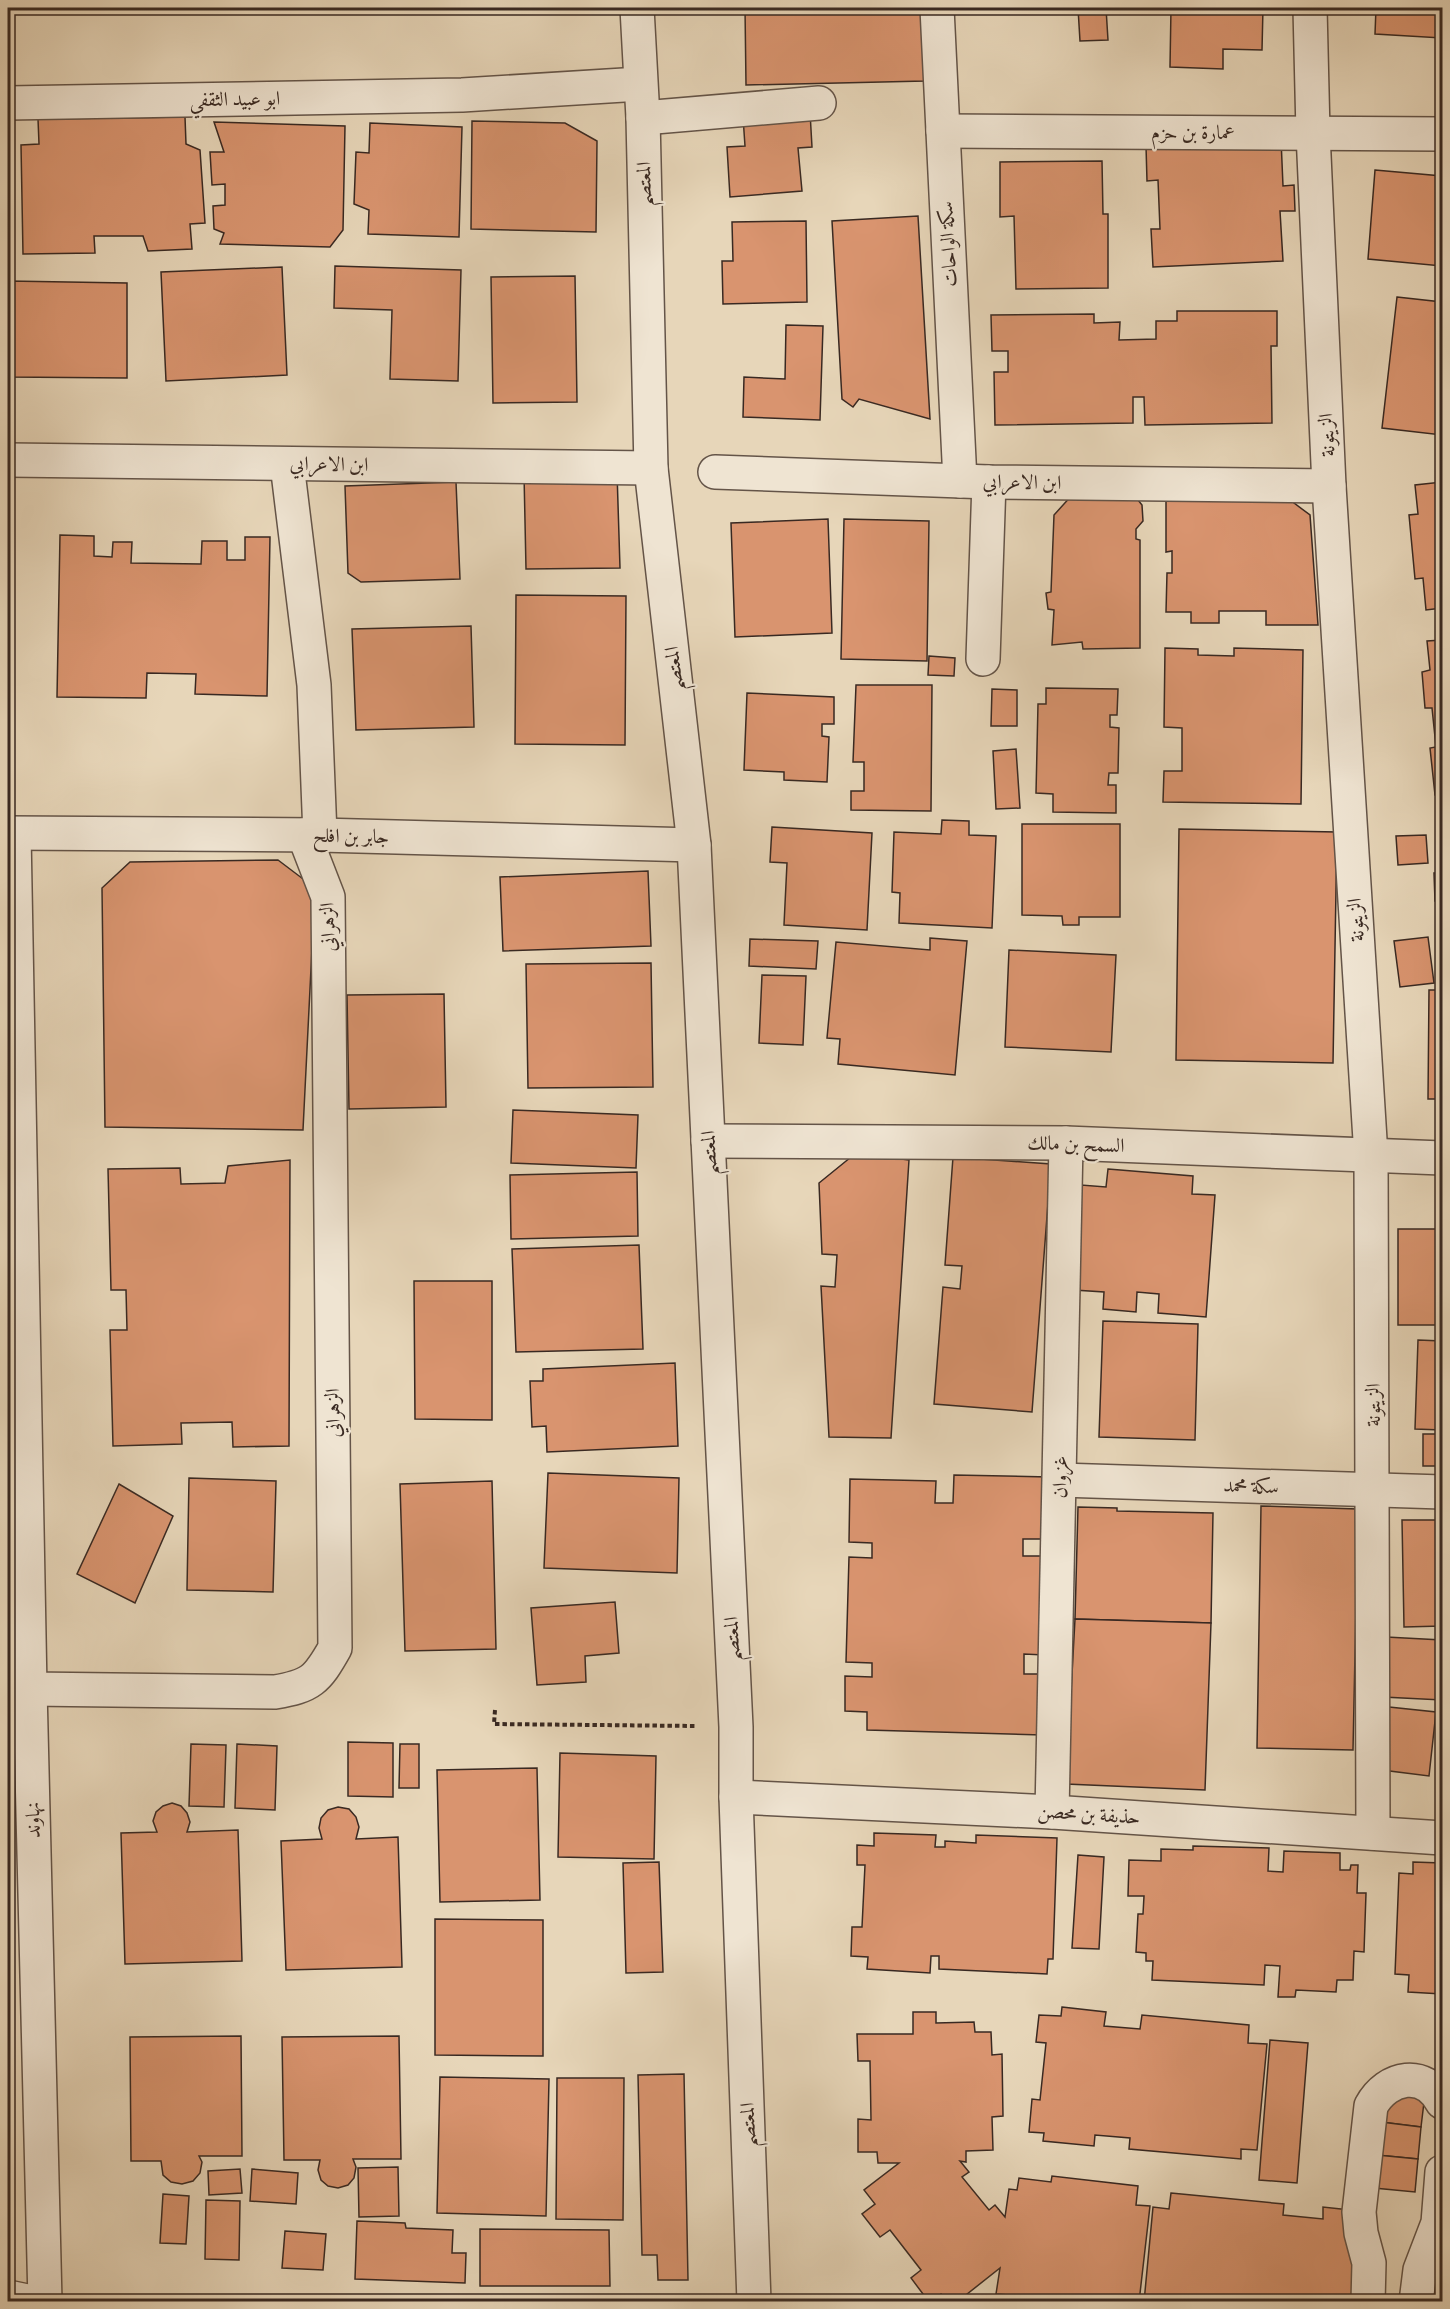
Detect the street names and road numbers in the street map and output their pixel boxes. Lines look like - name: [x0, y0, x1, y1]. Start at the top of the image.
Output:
- street label: ابو عبيد الثقفي: [190, 86, 281, 119]
- street label: عمارة بن حزم: [1151, 120, 1235, 150]
- street label: المعتصم: [631, 161, 664, 207]
- street label: سكة الواحات: [933, 200, 963, 288]
- street label: الزيتونة: [1313, 413, 1341, 457]
- street label: ابن الاعرابي: [289, 451, 369, 480]
- street label: ابن الاعرابي: [982, 469, 1062, 498]
- street label: المعتصم: [659, 644, 696, 693]
- street label: جابر بن افلح: [312, 823, 389, 854]
- street label: الزيتونة: [1342, 897, 1370, 943]
- street label: الزهراني: [315, 902, 344, 952]
- street label: المعتصم: [695, 1129, 730, 1176]
- street label: السمح بن مالك: [1027, 1130, 1125, 1163]
- street label: الزيتونة: [1361, 1383, 1386, 1427]
- street label: الزهراني: [320, 1388, 349, 1438]
- street label: غزوان: [1047, 1455, 1074, 1499]
- street label: سكة محمد: [1223, 1473, 1279, 1499]
- street label: المعتصم: [718, 1615, 753, 1662]
- street label: حذيفة بن محصن: [1037, 1798, 1141, 1831]
- street label: نهاوند: [20, 1802, 46, 1838]
- street label: المعتصم: [735, 2102, 768, 2148]

